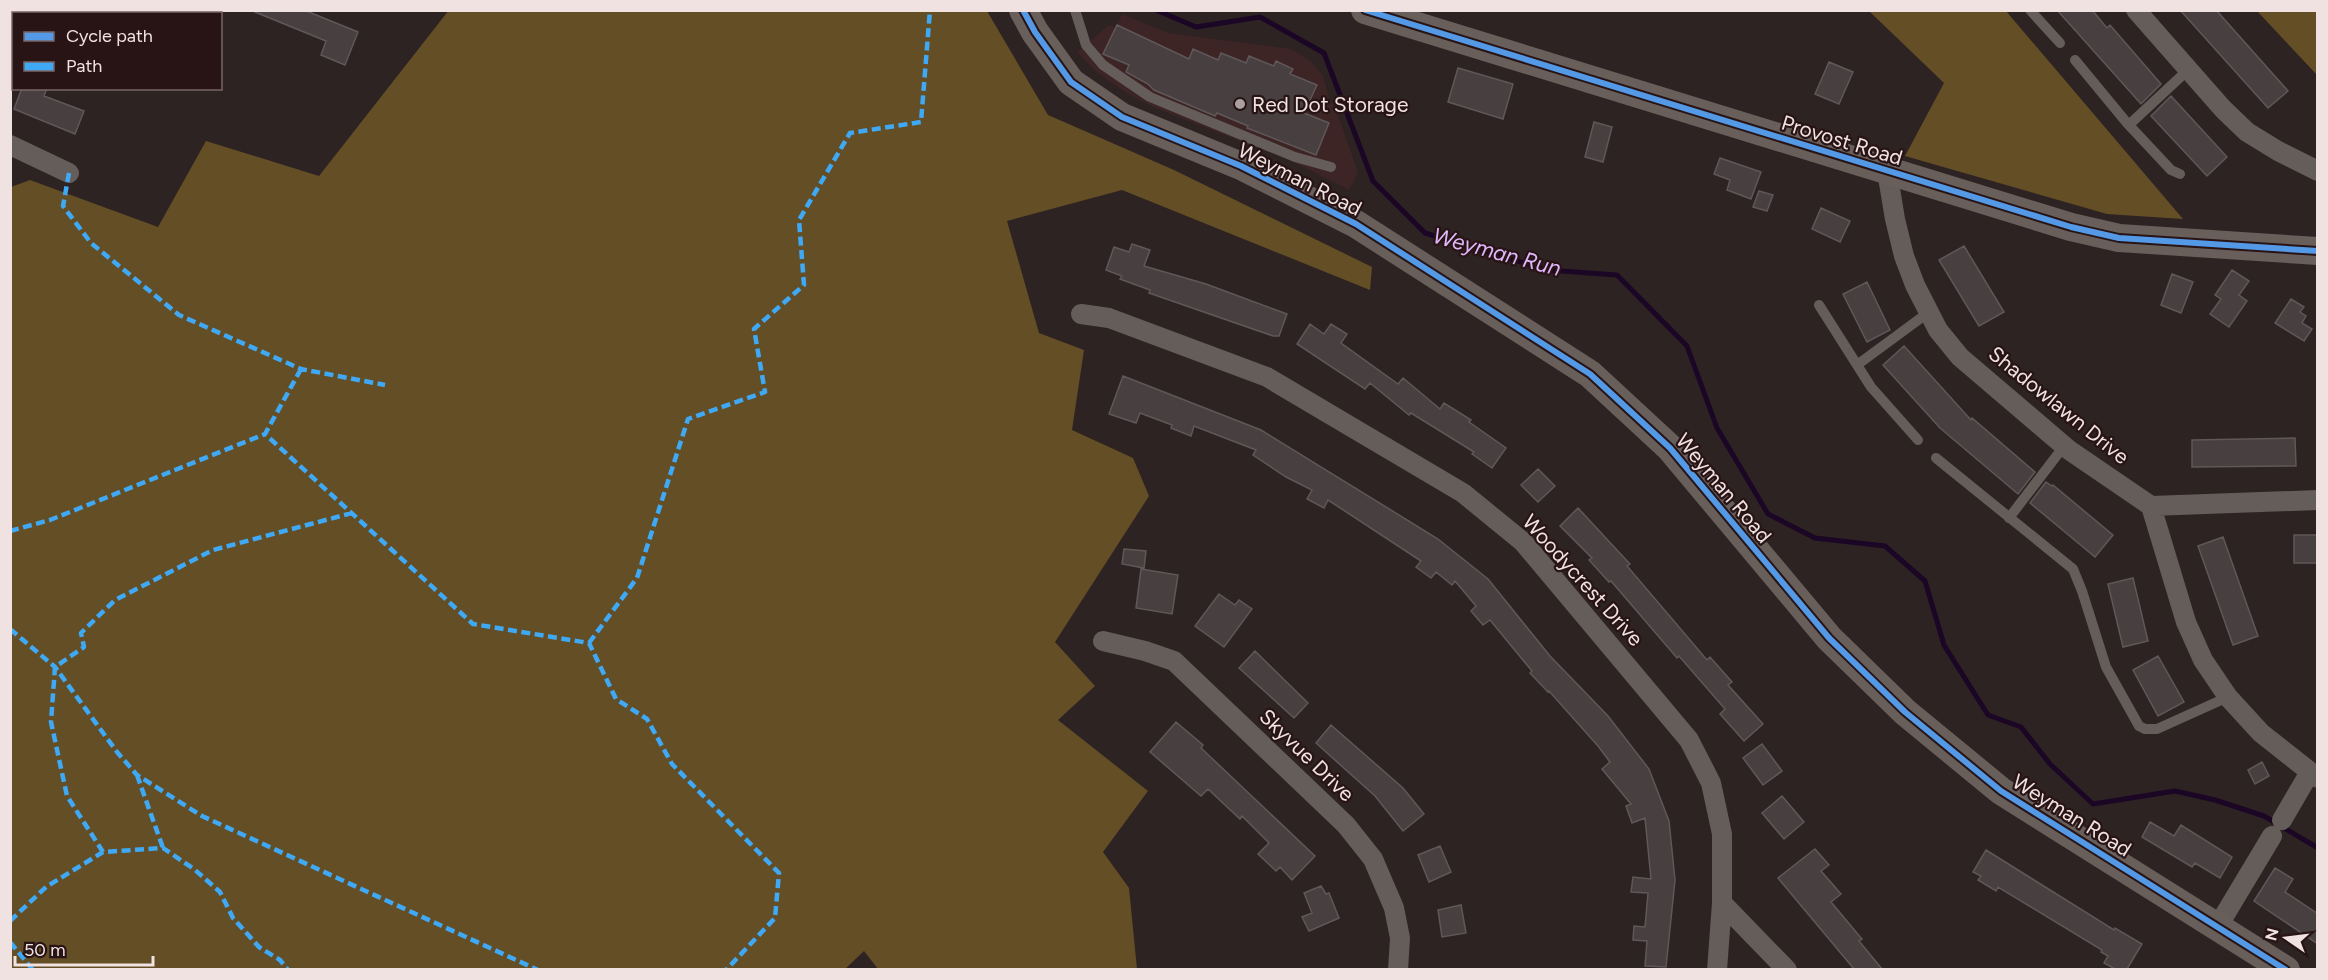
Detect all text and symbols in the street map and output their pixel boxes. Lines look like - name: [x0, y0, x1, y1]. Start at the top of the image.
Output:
- legend: [12, 12, 222, 90]
- text: Cycle path: [66, 25, 153, 47]
- text: Path: [66, 55, 102, 77]
- place label: Red Dot Storage: [1252, 92, 1408, 117]
- marker: Red Dot Storage: [1233, 97, 1247, 111]
- street label: Provost Road: [1778, 110, 1906, 170]
- street label: Weyman Road: [1234, 137, 1366, 221]
- water label: Weyman Run: [1430, 222, 1564, 282]
- street label: Shadowlawn Drive: [1984, 341, 2134, 469]
- street label: Weyman Road: [1671, 428, 1777, 548]
- street label: Woodycrest Drive: [1517, 509, 1649, 651]
- street label: Skyvue Drive: [1254, 704, 1360, 806]
- street label: Weyman Road: [2008, 769, 2136, 861]
- north arrow: [2256, 908, 2316, 968]
- text: N: [2261, 926, 2283, 943]
- scale bar: [15, 929, 153, 967]
- text: 50 m: [24, 939, 66, 961]

